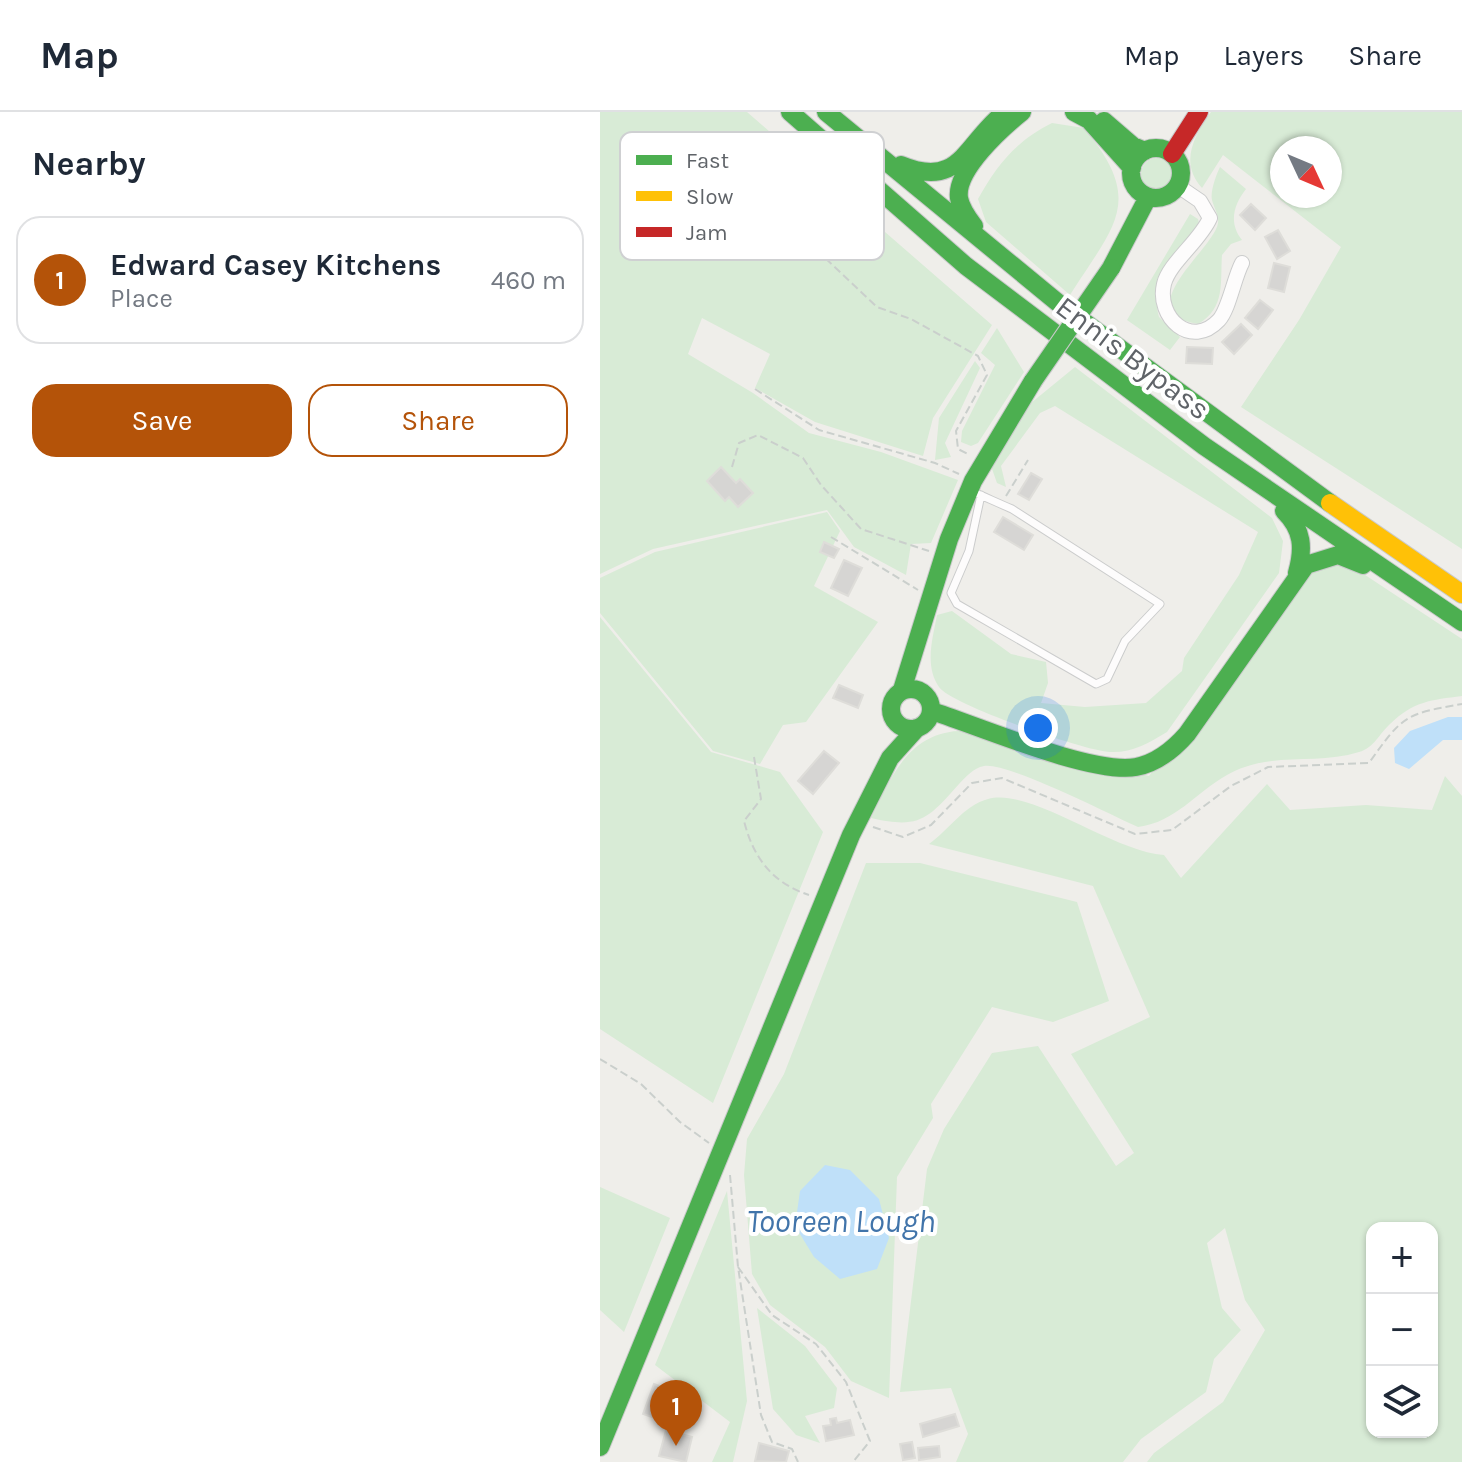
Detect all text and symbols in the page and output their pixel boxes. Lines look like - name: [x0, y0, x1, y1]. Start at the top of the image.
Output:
- text: Map: [40, 33, 119, 78]
- text: Map: [1124, 39, 1179, 72]
- text: Layers: [1223, 39, 1304, 72]
- text: Share: [1348, 39, 1422, 72]
- legend: [620, 132, 884, 260]
- north arrow: [1270, 136, 1342, 208]
- text: Nearby: [32, 144, 146, 184]
- text: Fast: [686, 148, 729, 174]
- text: Slow: [686, 184, 733, 210]
- text: Jam: [686, 220, 728, 246]
- text: Edward Casey Kitchens: [110, 247, 441, 283]
- text: 1: [55, 265, 65, 296]
- text: 460 m: [491, 265, 566, 296]
- text: Place: [110, 283, 173, 314]
- street label: Ennis Bypass: [1049, 289, 1217, 427]
- button: Save: [32, 384, 292, 457]
- button: Share: [308, 384, 568, 457]
- your location: [1018, 708, 1058, 748]
- water label: Tooreen Lough: [747, 1203, 935, 1240]
- map controls: [1366, 1222, 1438, 1438]
- button: +: [1366, 1222, 1438, 1294]
- button: −: [1366, 1294, 1438, 1366]
- button: layers: [1366, 1366, 1438, 1438]
- pin: 1: [650, 1380, 702, 1446]

